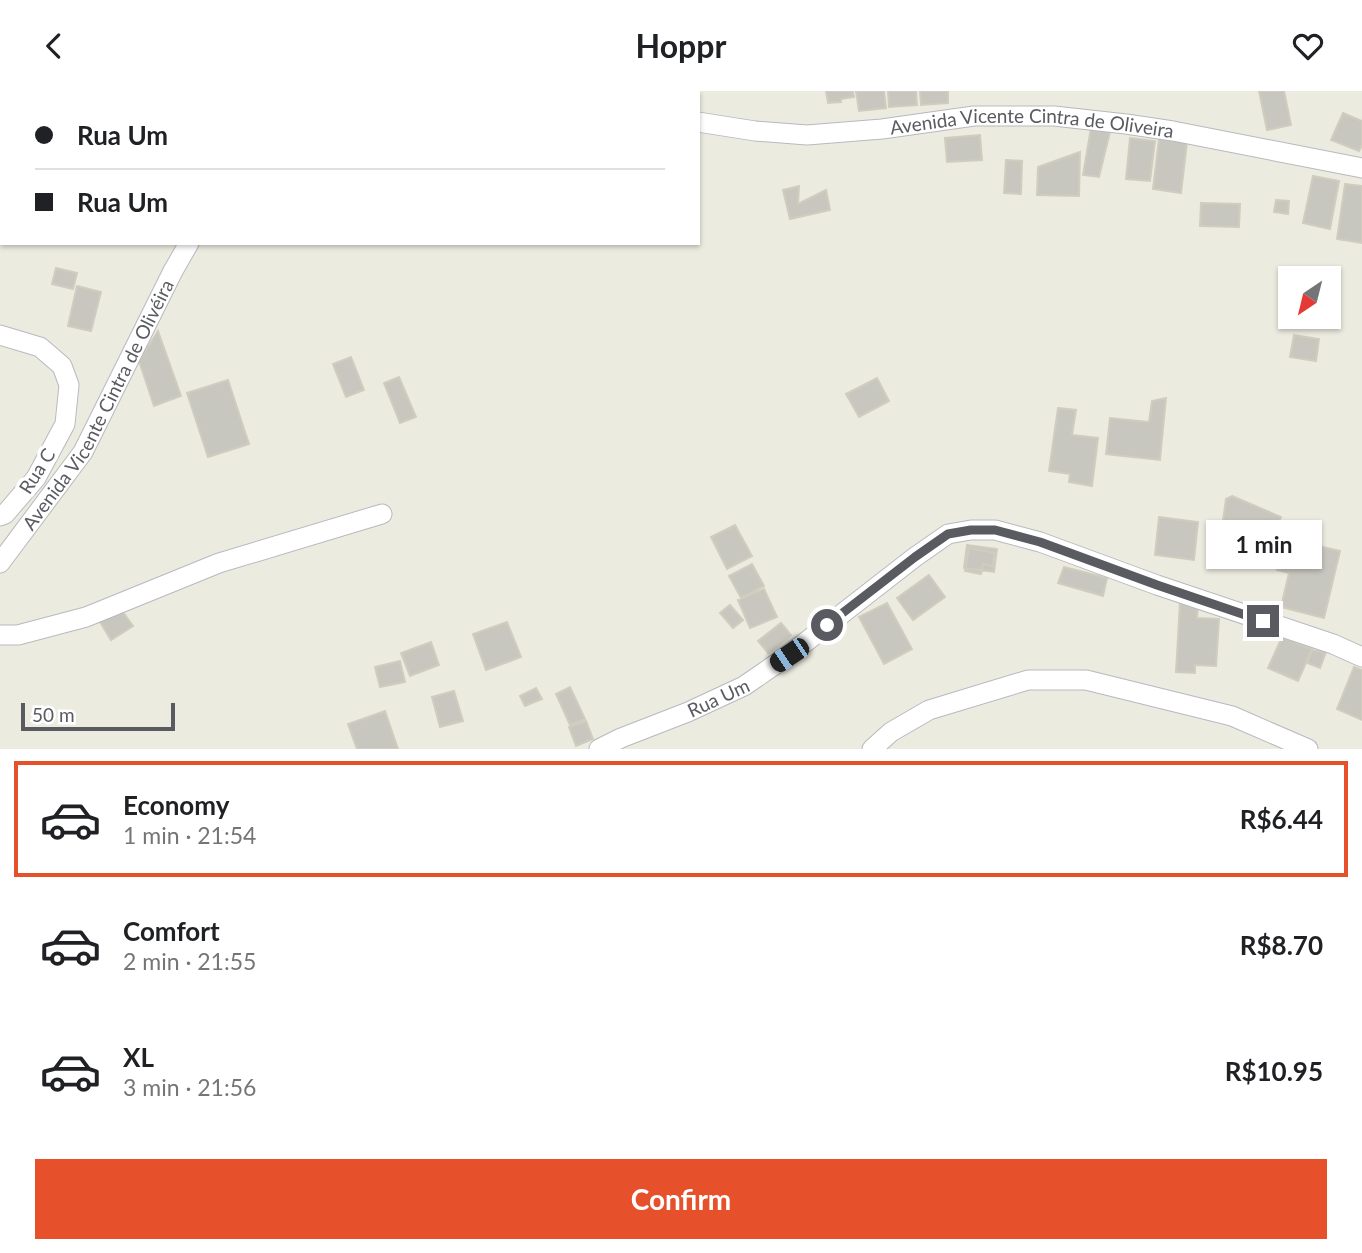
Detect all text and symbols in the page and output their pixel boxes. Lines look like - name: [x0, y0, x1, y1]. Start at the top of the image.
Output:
- text: Hoppr: [636, 26, 726, 65]
- icon: back: [35, 27, 73, 65]
- icon: heart: [1289, 27, 1327, 65]
- street label: Avenida Vicente Cintra de Oliveira: [888, 104, 1175, 142]
- text: Rua Um: [77, 119, 168, 151]
- text: Rua Um: [77, 186, 168, 218]
- north arrow: [1278, 266, 1340, 329]
- map controls: [1278, 266, 1341, 329]
- street label: Avenida Vicente Cintra de Olivéira: [17, 276, 178, 534]
- street label: Rua C: [14, 444, 60, 498]
- callout: 1 min: [1205, 519, 1321, 568]
- text: 1 min: [1235, 530, 1293, 558]
- route end: [1247, 605, 1279, 637]
- route start: [811, 609, 843, 641]
- car: [766, 635, 813, 675]
- street label: Rua Um: [684, 673, 753, 722]
- scale bar: [21, 700, 175, 732]
- text: 50 m: [32, 703, 75, 726]
- icon: car: [39, 788, 102, 851]
- text: Economy: [123, 789, 229, 821]
- text: R$6.44: [1240, 803, 1323, 835]
- text: 1 min · 21:54: [123, 821, 256, 849]
- icon: car: [39, 914, 102, 977]
- text: Comfort: [123, 915, 220, 947]
- text: R$8.70: [1240, 929, 1323, 961]
- text: 2 min · 21:55: [123, 947, 256, 975]
- icon: car: [39, 1040, 102, 1103]
- text: XL: [123, 1041, 154, 1073]
- text: R$10.95: [1225, 1055, 1323, 1087]
- text: 3 min · 21:56: [123, 1073, 256, 1101]
- button: Confirm: [35, 1159, 1327, 1239]

